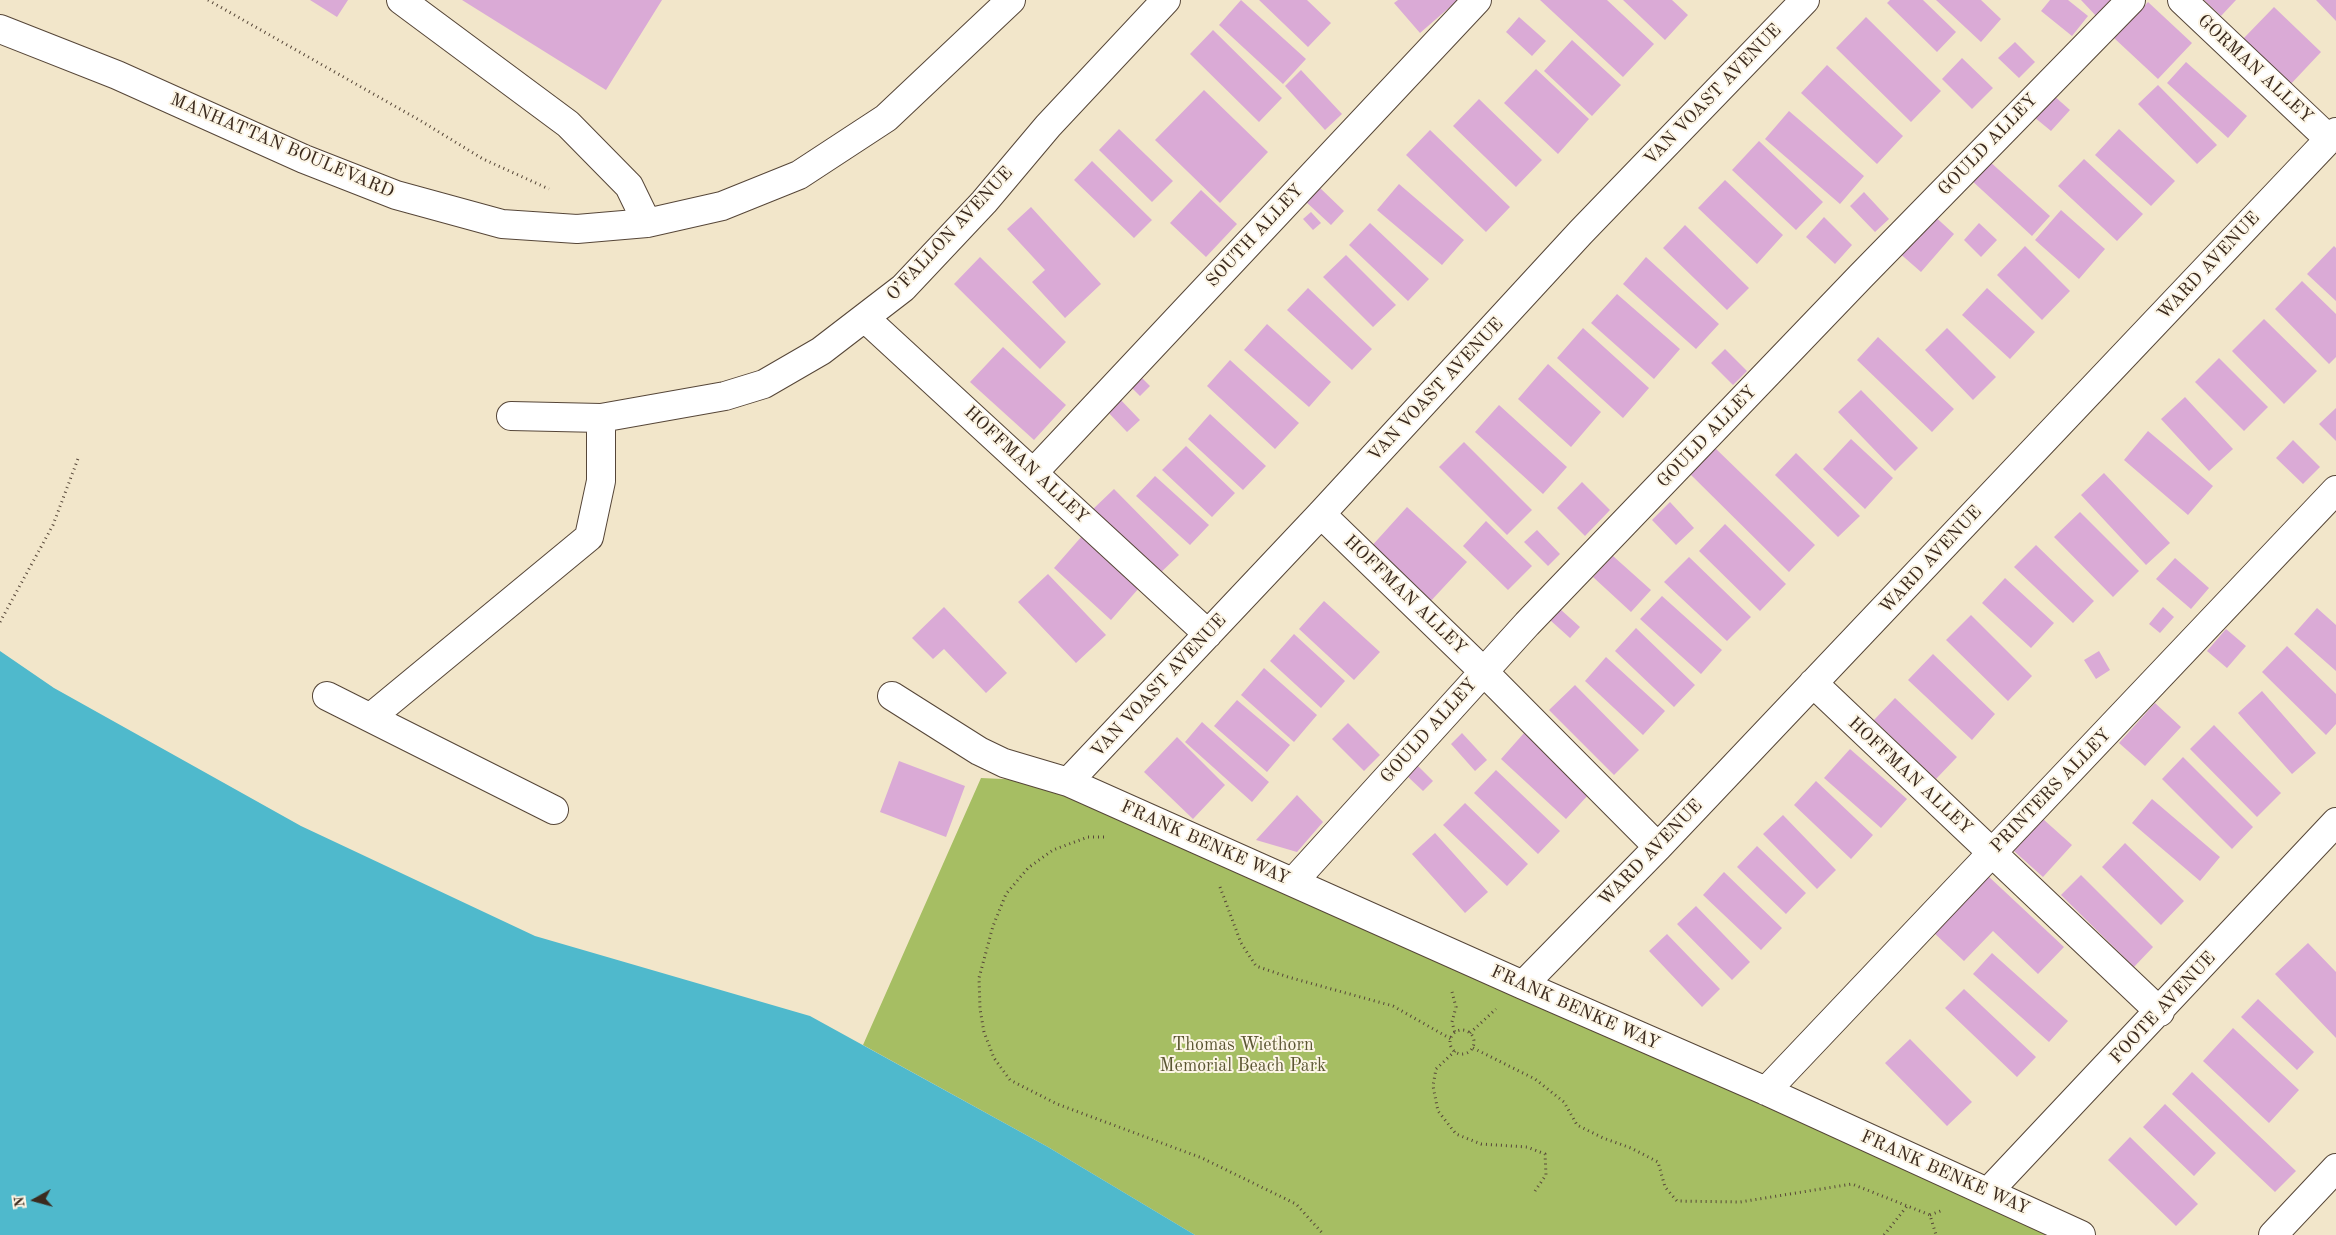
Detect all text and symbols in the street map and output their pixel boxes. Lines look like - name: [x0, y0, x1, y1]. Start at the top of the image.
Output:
- street label: GORMAN ALLEY: [2193, 10, 2317, 128]
- street label: VAN VOAST AVENUE: [1640, 20, 1786, 170]
- street label: MANHATTAN BOULEVARD: [167, 89, 397, 203]
- street label: GOULD ALLEY: [1934, 89, 2042, 201]
- street label: O’FALLON AVENUE: [882, 163, 1018, 305]
- street label: SOUTH ALLEY: [1202, 180, 1308, 292]
- street label: WARD AVENUE: [2153, 208, 2265, 324]
- street label: VAN VOAST AVENUE: [1364, 314, 1508, 466]
- street label: GOULD ALLEY: [1653, 381, 1761, 493]
- street label: HOFFMAN ALLEY: [959, 402, 1093, 528]
- street label: WARD AVENUE: [1875, 502, 1987, 618]
- street label: HOFFMAN ALLEY: [1339, 531, 1471, 659]
- street label: VAN VOAST AVENUE: [1087, 610, 1231, 762]
- street label: GOULD ALLEY: [1376, 674, 1482, 788]
- street label: HOFFMAN ALLEY: [1843, 713, 1977, 839]
- street label: PRINTERS ALLEY: [1986, 725, 2116, 857]
- street label: WARD AVENUE: [1595, 795, 1707, 911]
- street label: FRANK BENKE WAY: [1117, 796, 1293, 890]
- street label: FOOTE AVENUE: [2106, 948, 2220, 1068]
- street label: FRANK BENKE WAY: [1487, 961, 1663, 1055]
- park label: Thomas Wiethorn Memorial Beach Park: [1160, 1034, 1326, 1076]
- street label: FRANK BENKE WAY: [1857, 1126, 2033, 1220]
- north arrow: [10, 1175, 60, 1225]
- text: N: [13, 1196, 28, 1208]

